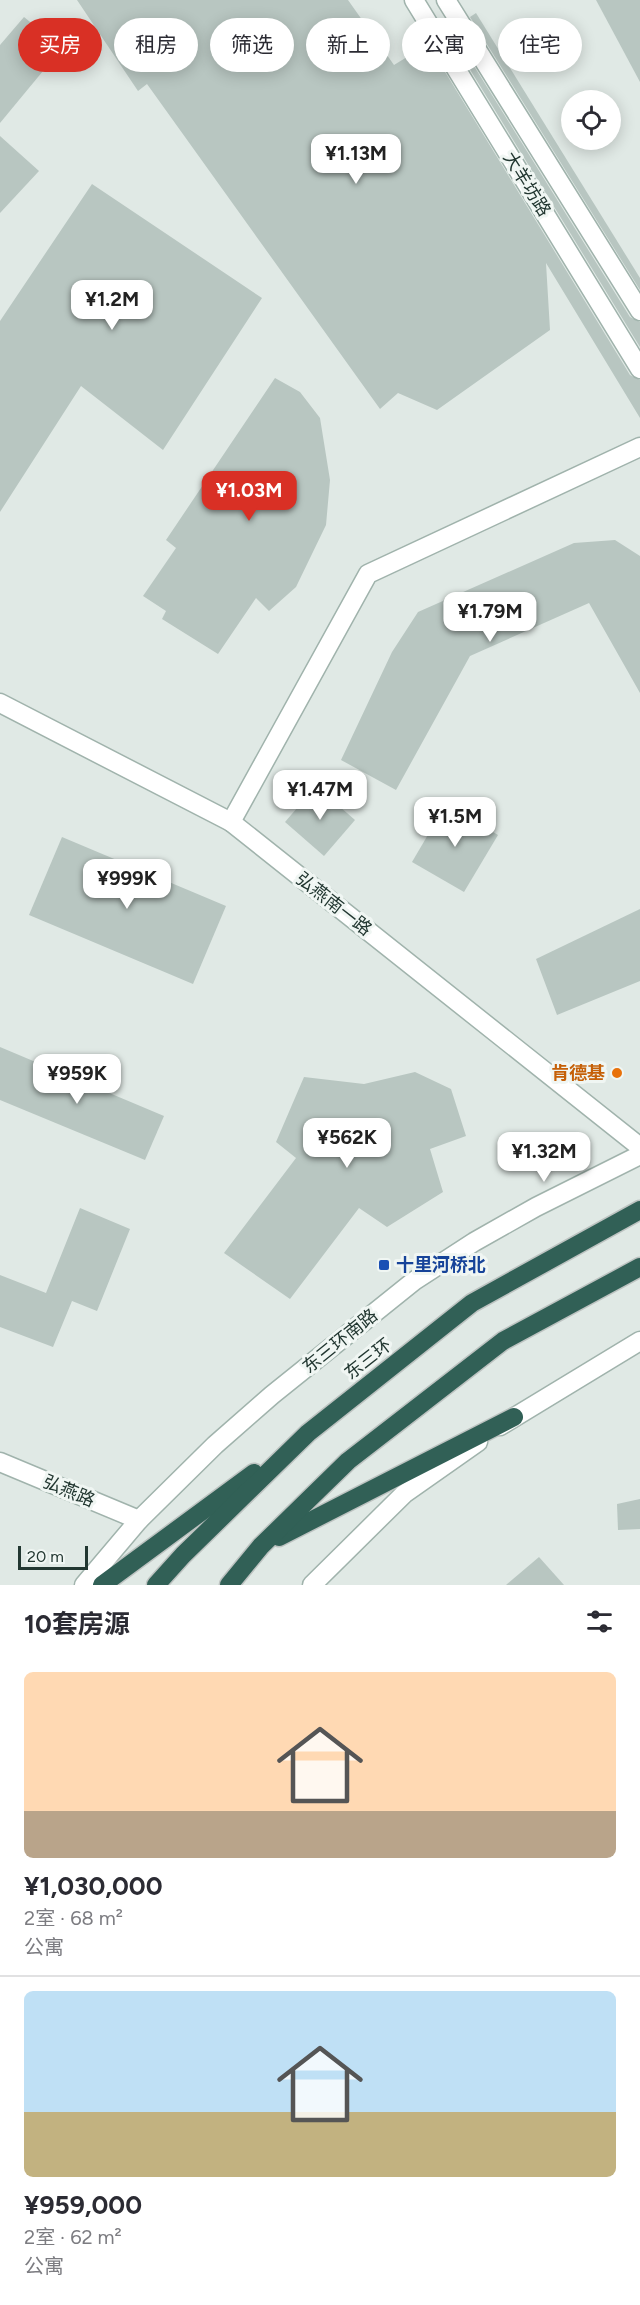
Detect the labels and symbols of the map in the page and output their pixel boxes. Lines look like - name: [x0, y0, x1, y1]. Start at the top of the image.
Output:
- pin: ¥1.13M: [307, 134, 405, 185]
- street label: 大羊坊路: [499, 148, 555, 220]
- pin: ¥1.2M: [70, 280, 154, 331]
- pin: ¥1.03M: [200, 471, 298, 522]
- pin: ¥1.79M: [441, 592, 539, 643]
- pin: ¥1.47M: [271, 770, 369, 821]
- pin: ¥1.5M: [413, 797, 497, 848]
- pin: ¥999K: [85, 859, 169, 910]
- street label: 弘燕南一路: [292, 868, 376, 940]
- pin: ¥959K: [35, 1054, 119, 1105]
- place label: 肯德基: [551, 1062, 605, 1084]
- marker: 肯德基: [610, 1066, 624, 1080]
- pin: ¥562K: [305, 1118, 389, 1169]
- pin: ¥1.32M: [495, 1132, 593, 1183]
- place label: 十里河桥北: [396, 1254, 486, 1276]
- marker: 十里河桥北: [377, 1258, 391, 1272]
- street label: 东三环南路: [298, 1304, 382, 1378]
- street label: 东三环: [340, 1334, 396, 1384]
- street label: 弘燕路: [40, 1470, 98, 1512]
- scale bar: [18, 1543, 88, 1570]

